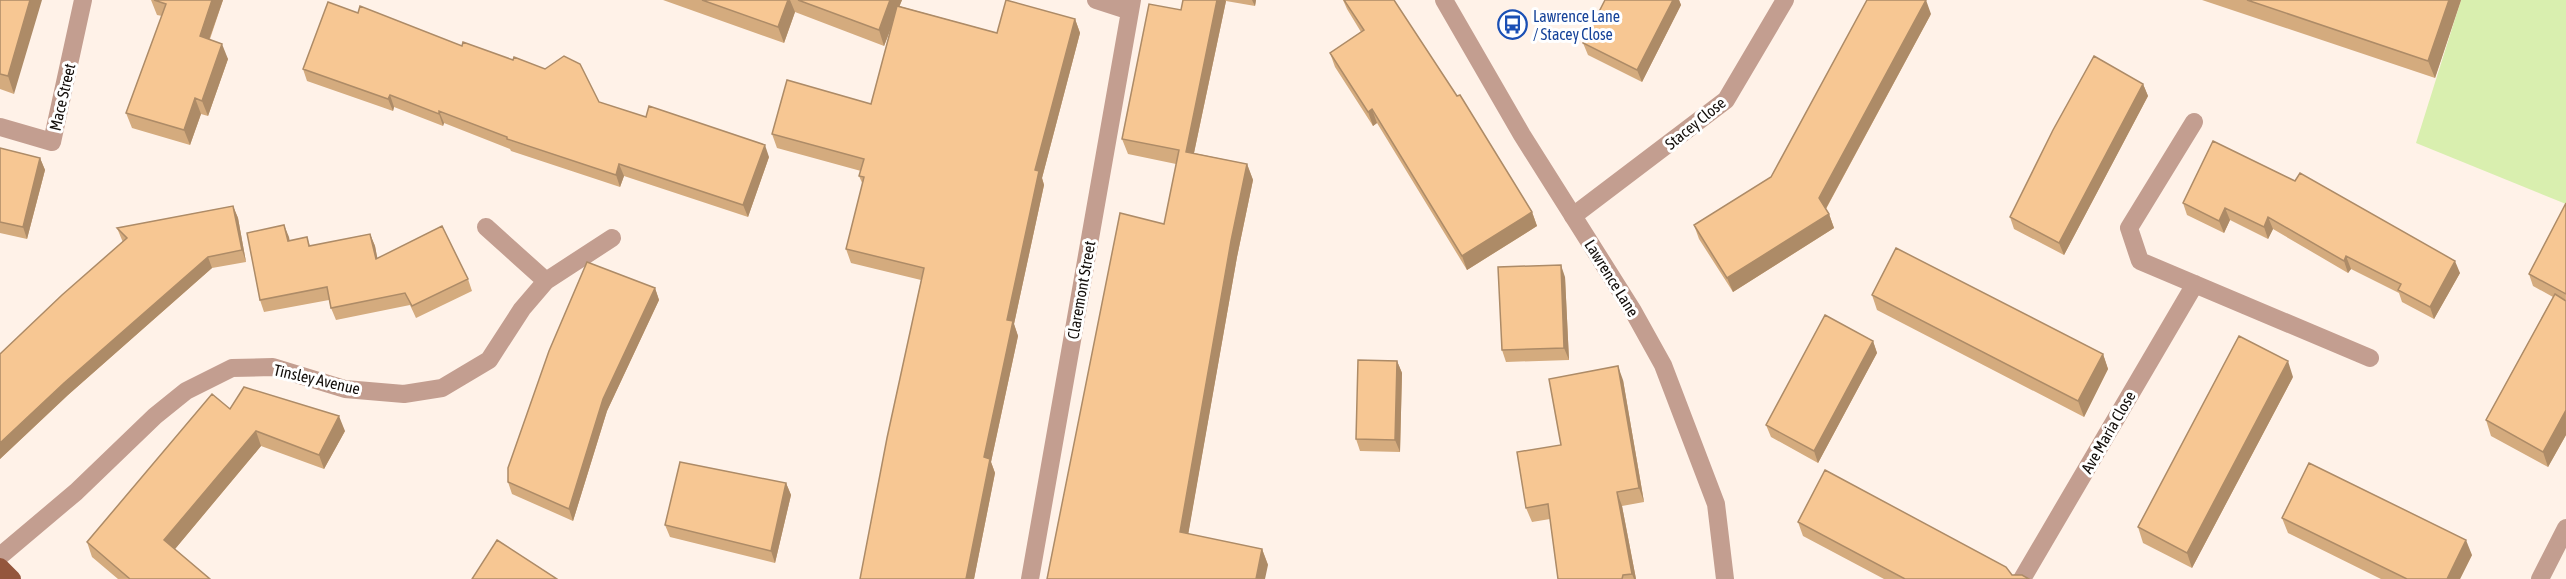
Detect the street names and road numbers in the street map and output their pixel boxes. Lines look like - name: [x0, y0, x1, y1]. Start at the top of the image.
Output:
- street label: Mace Street: [46, 61, 79, 132]
- street label: Stacey Close: [1661, 93, 1729, 154]
- street label: Lawrence Lane: [1581, 236, 1643, 320]
- street label: Claremont Street: [1063, 239, 1099, 341]
- street label: Tinsley Avenue: [272, 360, 362, 399]
- street label: Ave Maria Close: [2077, 388, 2139, 476]

